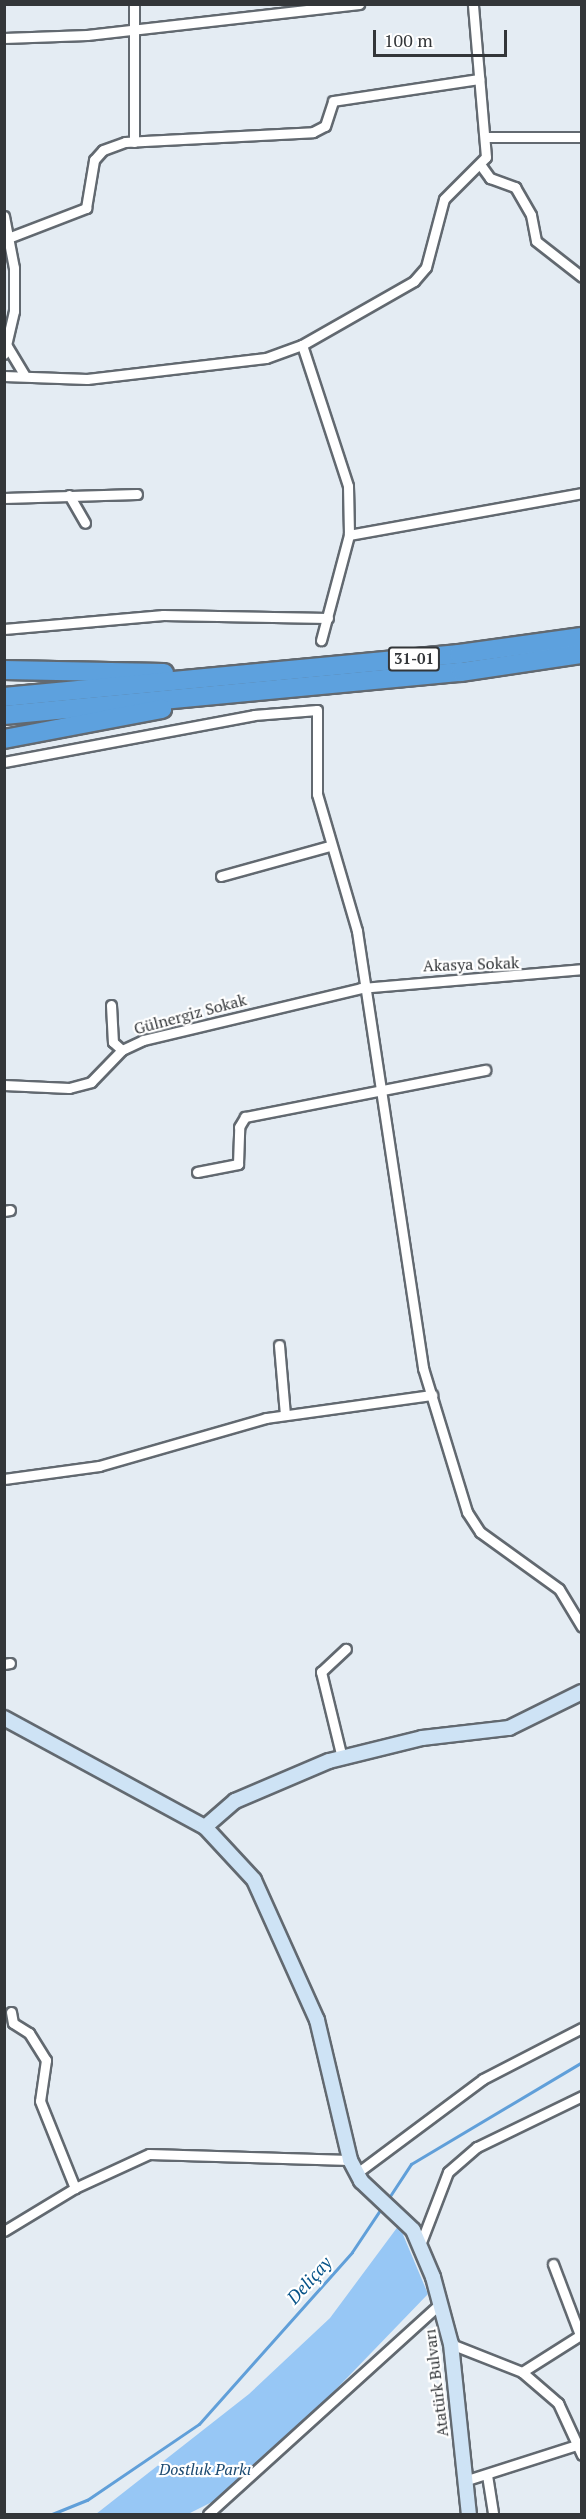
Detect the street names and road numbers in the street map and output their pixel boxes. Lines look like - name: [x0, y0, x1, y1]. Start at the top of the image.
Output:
- road number: 31-01: [387, 647, 441, 671]
- street label: Akasya Sokak: [423, 953, 519, 975]
- street label: Gülnergiz Sokak: [132, 990, 248, 1038]
- street label: Atatürk Bulvarı: [420, 2328, 452, 2438]

